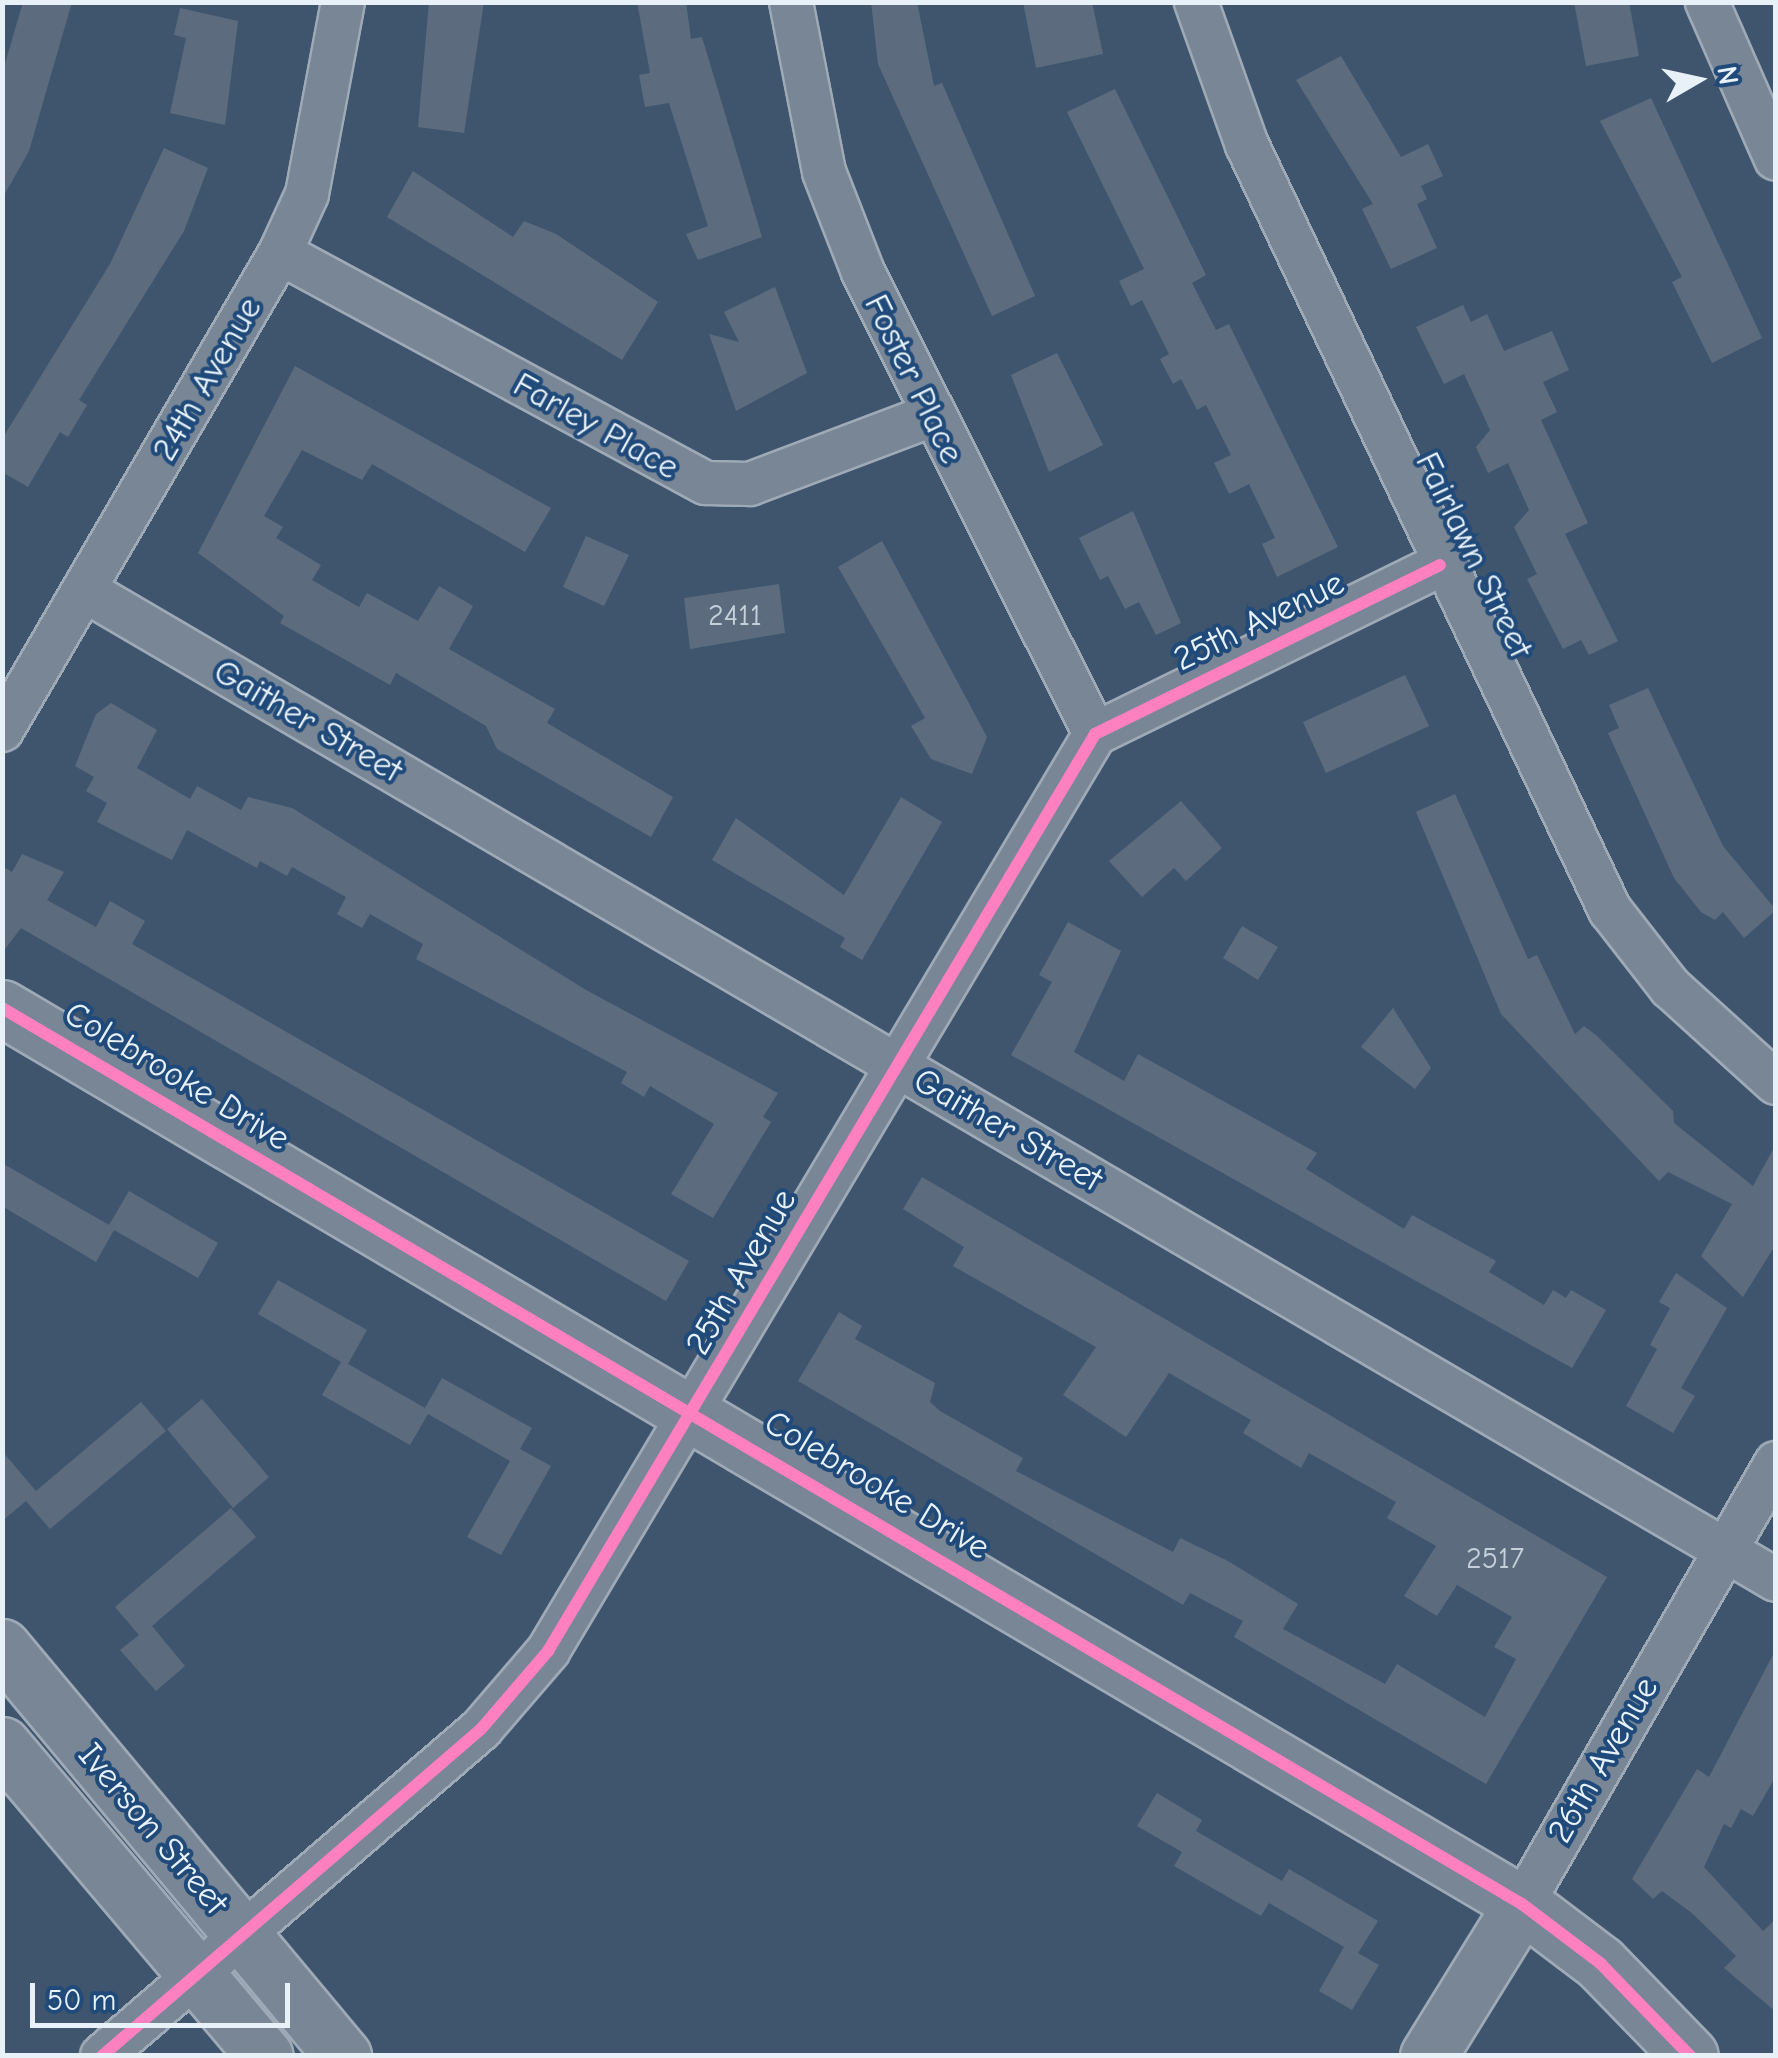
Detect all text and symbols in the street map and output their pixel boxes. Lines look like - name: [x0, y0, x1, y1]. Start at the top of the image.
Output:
- north arrow: [1648, 30, 1748, 130]
- text: N: [1710, 64, 1745, 87]
- street label: Foster Place: [855, 288, 973, 470]
- street label: 24th Avenue: [143, 290, 271, 468]
- street label: Farley Place: [506, 363, 686, 489]
- street label: Fairlawn Street: [1406, 445, 1542, 665]
- street label: 25th Avenue: [1167, 562, 1351, 680]
- house number: 2411: [708, 598, 762, 634]
- street label: Gaither Street: [206, 650, 410, 792]
- street label: Colebrooke Drive: [57, 992, 297, 1160]
- street label: Gaither Street: [906, 1059, 1110, 1201]
- street label: 25th Avenue: [677, 1182, 805, 1362]
- street label: Colebrooke Drive: [757, 1401, 997, 1569]
- house number: 2517: [1466, 1541, 1524, 1577]
- street label: 26th Avenue: [1539, 1670, 1667, 1850]
- street label: Iverson Street: [69, 1735, 237, 1923]
- scale bar: [35, 1963, 295, 2025]
- text: 50 m: [47, 1983, 116, 2018]

